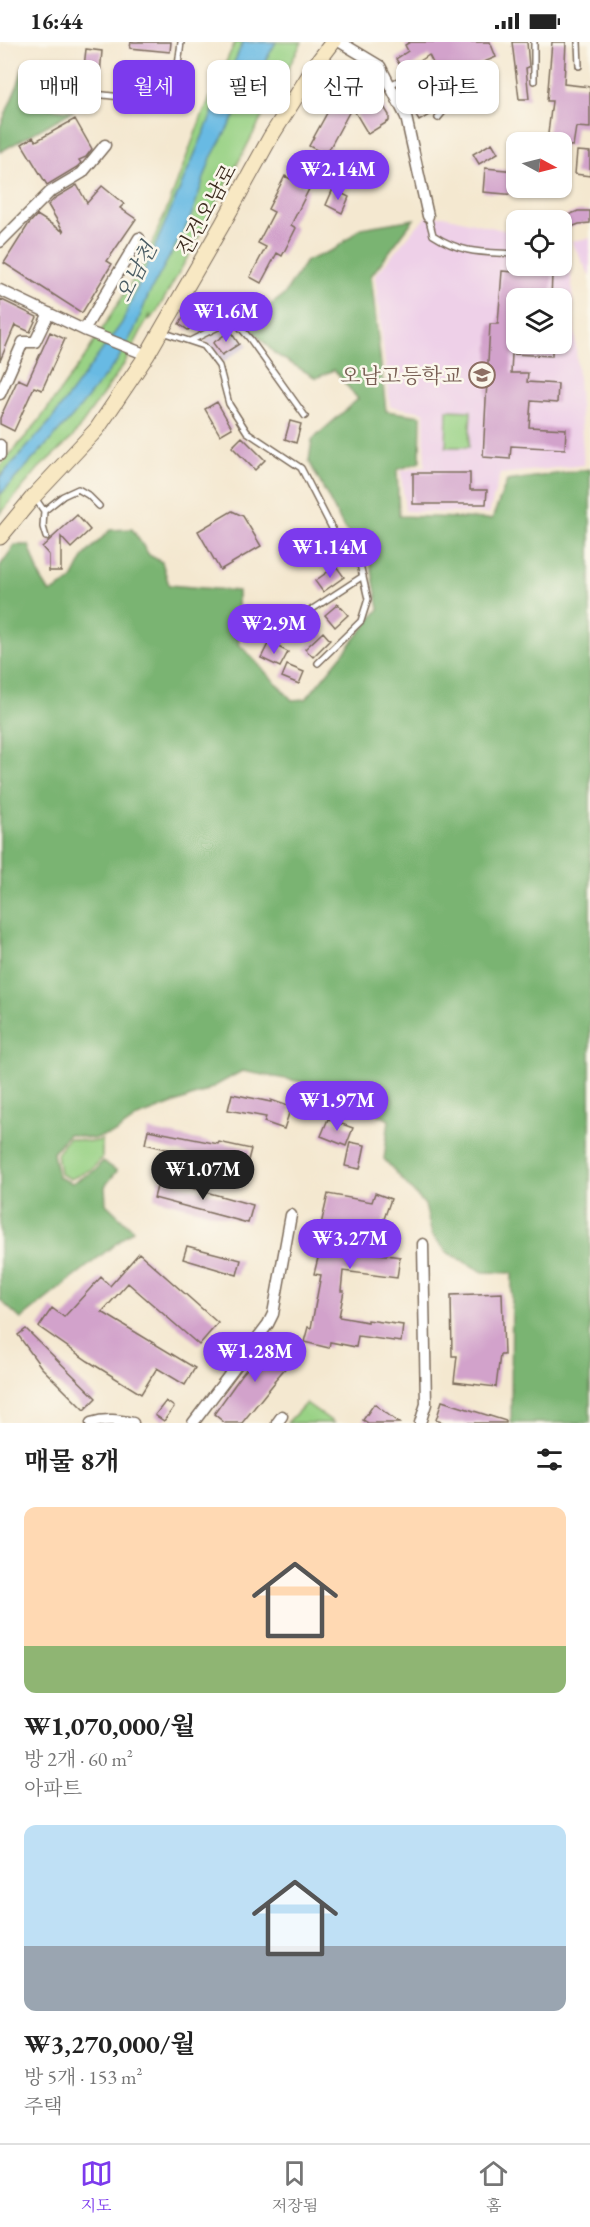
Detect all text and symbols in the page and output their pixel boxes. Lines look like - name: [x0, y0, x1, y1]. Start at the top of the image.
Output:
- text: 16:44: [30, 7, 83, 36]
- chip: 매매: [18, 60, 101, 114]
- chip: 월세: [113, 60, 195, 114]
- chip: 필터: [207, 60, 290, 114]
- chip: 신규: [302, 60, 384, 114]
- chip: 아파트: [396, 60, 499, 114]
- north arrow: [506, 132, 572, 198]
- map controls: [506, 132, 572, 354]
- pin: ₩2.14M: [289, 150, 387, 201]
- text: ₩2.14M: [300, 156, 376, 182]
- street label: 진건오남로: [170, 159, 242, 261]
- button: locate: [506, 210, 572, 276]
- water label: 오남천: [109, 235, 164, 307]
- button: layers: [506, 288, 572, 354]
- pin: ₩1.6M: [184, 292, 268, 343]
- text: ₩1.6M: [194, 298, 258, 324]
- school or university icon: 오남고등학교: [467, 360, 497, 390]
- place label: 오남고등학교: [340, 362, 462, 389]
- pin: ₩1.14M: [281, 528, 379, 579]
- text: ₩1.14M: [292, 534, 368, 560]
- pin: ₩2.9M: [232, 604, 316, 655]
- text: ₩2.9M: [242, 610, 306, 636]
- pin: ₩1.97M: [288, 1081, 386, 1132]
- text: ₩1.97M: [299, 1087, 375, 1113]
- pin: ₩1.07M: [154, 1150, 252, 1201]
- text: ₩1.07M: [165, 1156, 241, 1182]
- pin: ₩3.27M: [301, 1219, 399, 1270]
- text: ₩3.27M: [312, 1225, 388, 1251]
- pin: ₩1.28M: [206, 1332, 304, 1383]
- text: ₩1.28M: [217, 1338, 293, 1364]
- icon: filters: [533, 1443, 566, 1476]
- text: 매물 8개: [24, 1444, 119, 1478]
- icon: home: [241, 1546, 349, 1654]
- text: ₩1,070,000/월: [24, 1709, 195, 1743]
- text: 방 2개 · 60 m²: [24, 1746, 133, 1772]
- text: 아파트: [24, 1775, 82, 1801]
- icon: home: [241, 1864, 349, 1972]
- text: ₩3,270,000/월: [24, 2027, 195, 2061]
- text: 방 5개 · 153 m²: [24, 2064, 143, 2090]
- text: 주택: [24, 2093, 63, 2119]
- tab: 지도: [80, 2157, 113, 2216]
- tab: 저장됨: [272, 2157, 318, 2216]
- tab: 홈: [477, 2157, 510, 2216]

